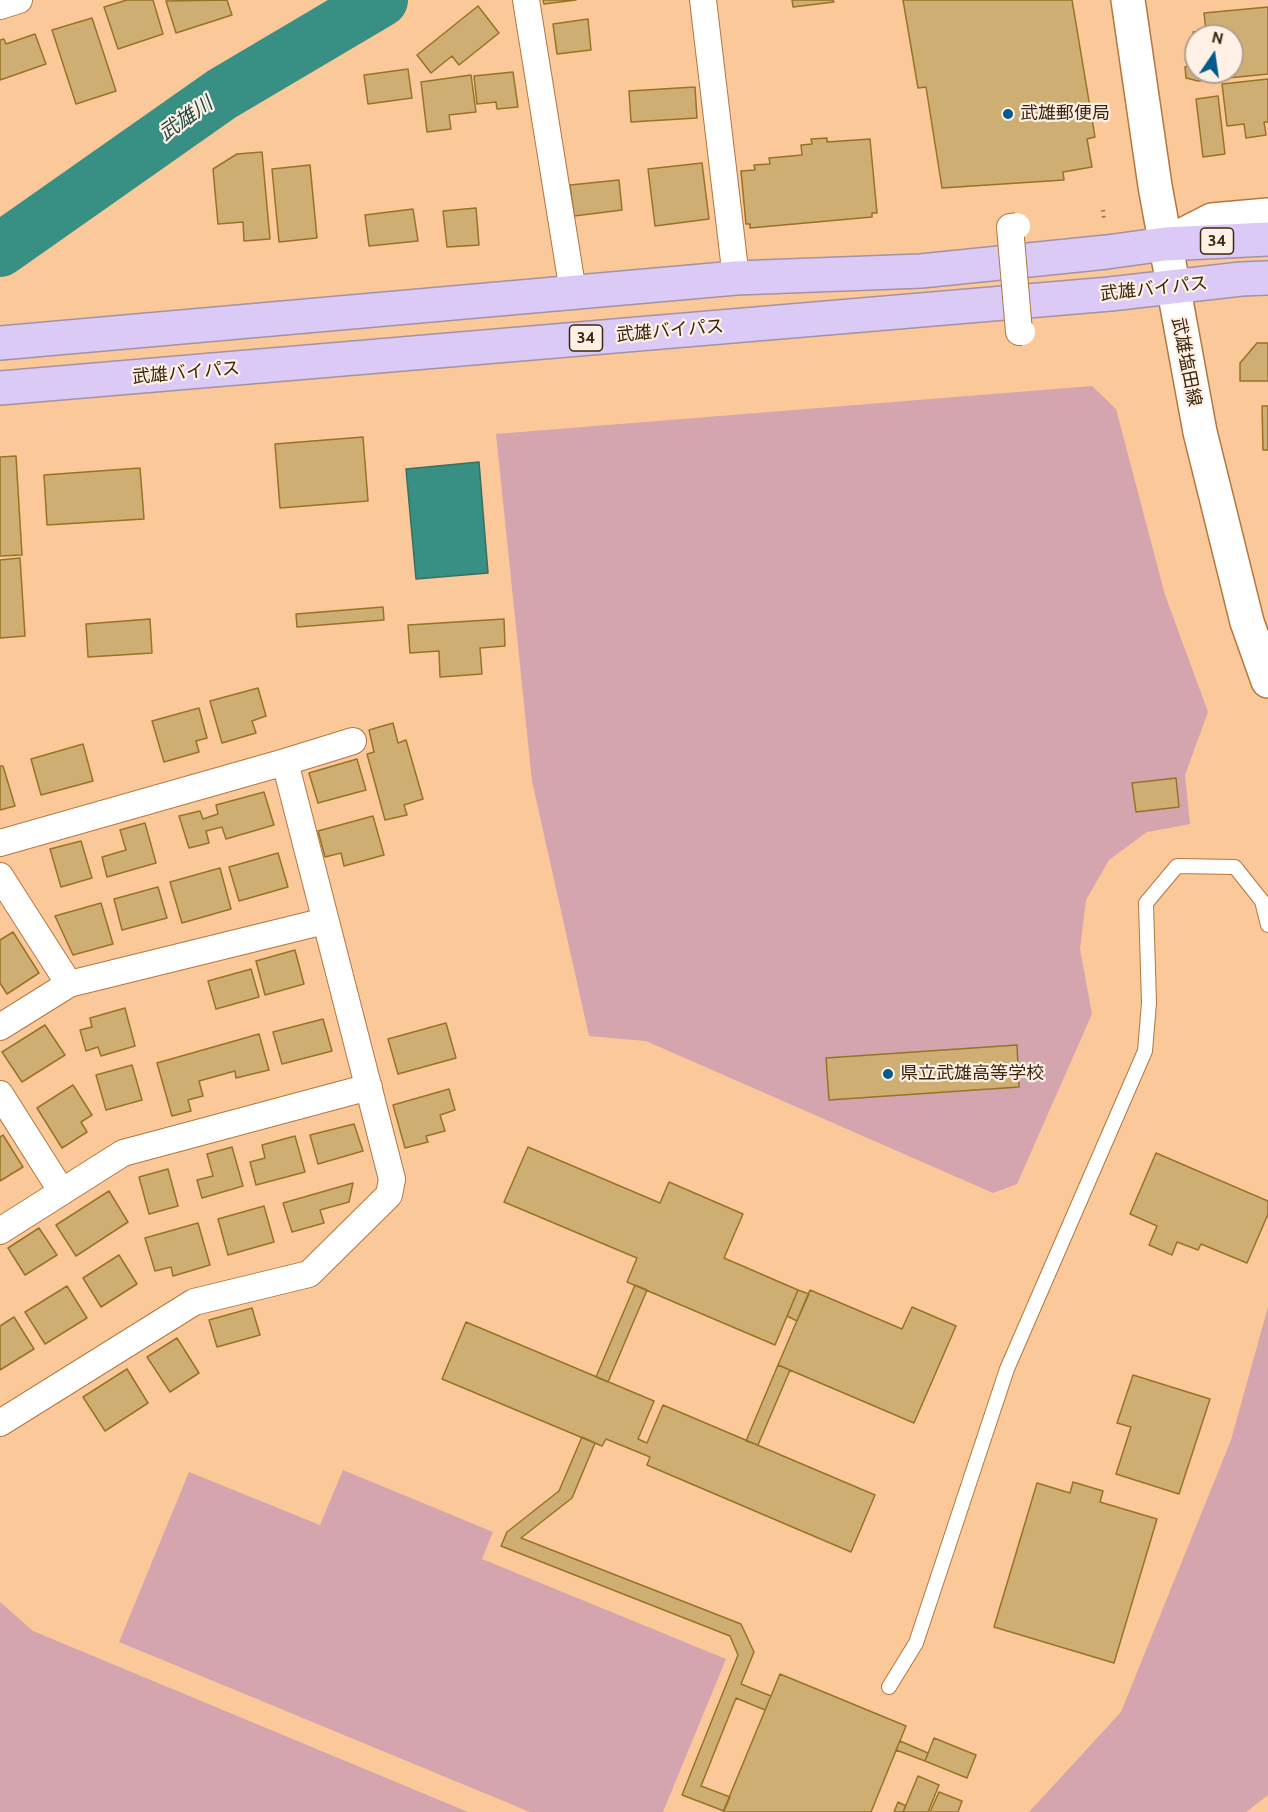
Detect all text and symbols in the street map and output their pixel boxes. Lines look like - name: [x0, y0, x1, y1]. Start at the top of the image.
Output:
- north arrow: [1184, 24, 1244, 84]
- text: N: [1210, 27, 1225, 48]
- water label: 武雄川: [155, 92, 217, 146]
- place label: 武雄郵便局: [1020, 103, 1110, 125]
- marker: 武雄郵便局: [1001, 107, 1015, 121]
- road number: 34: [1200, 228, 1234, 254]
- street label: 武雄バイパス: [1099, 273, 1209, 305]
- street label: 武雄バイパス: [615, 316, 725, 346]
- street label: 武雄塩田線: [1167, 316, 1205, 408]
- road number: 34: [570, 325, 602, 351]
- street label: 武雄バイパス: [131, 358, 241, 388]
- place label: 県立武雄高等学校: [900, 1063, 1044, 1085]
- marker: 県立武雄高等学校: [881, 1067, 895, 1081]

